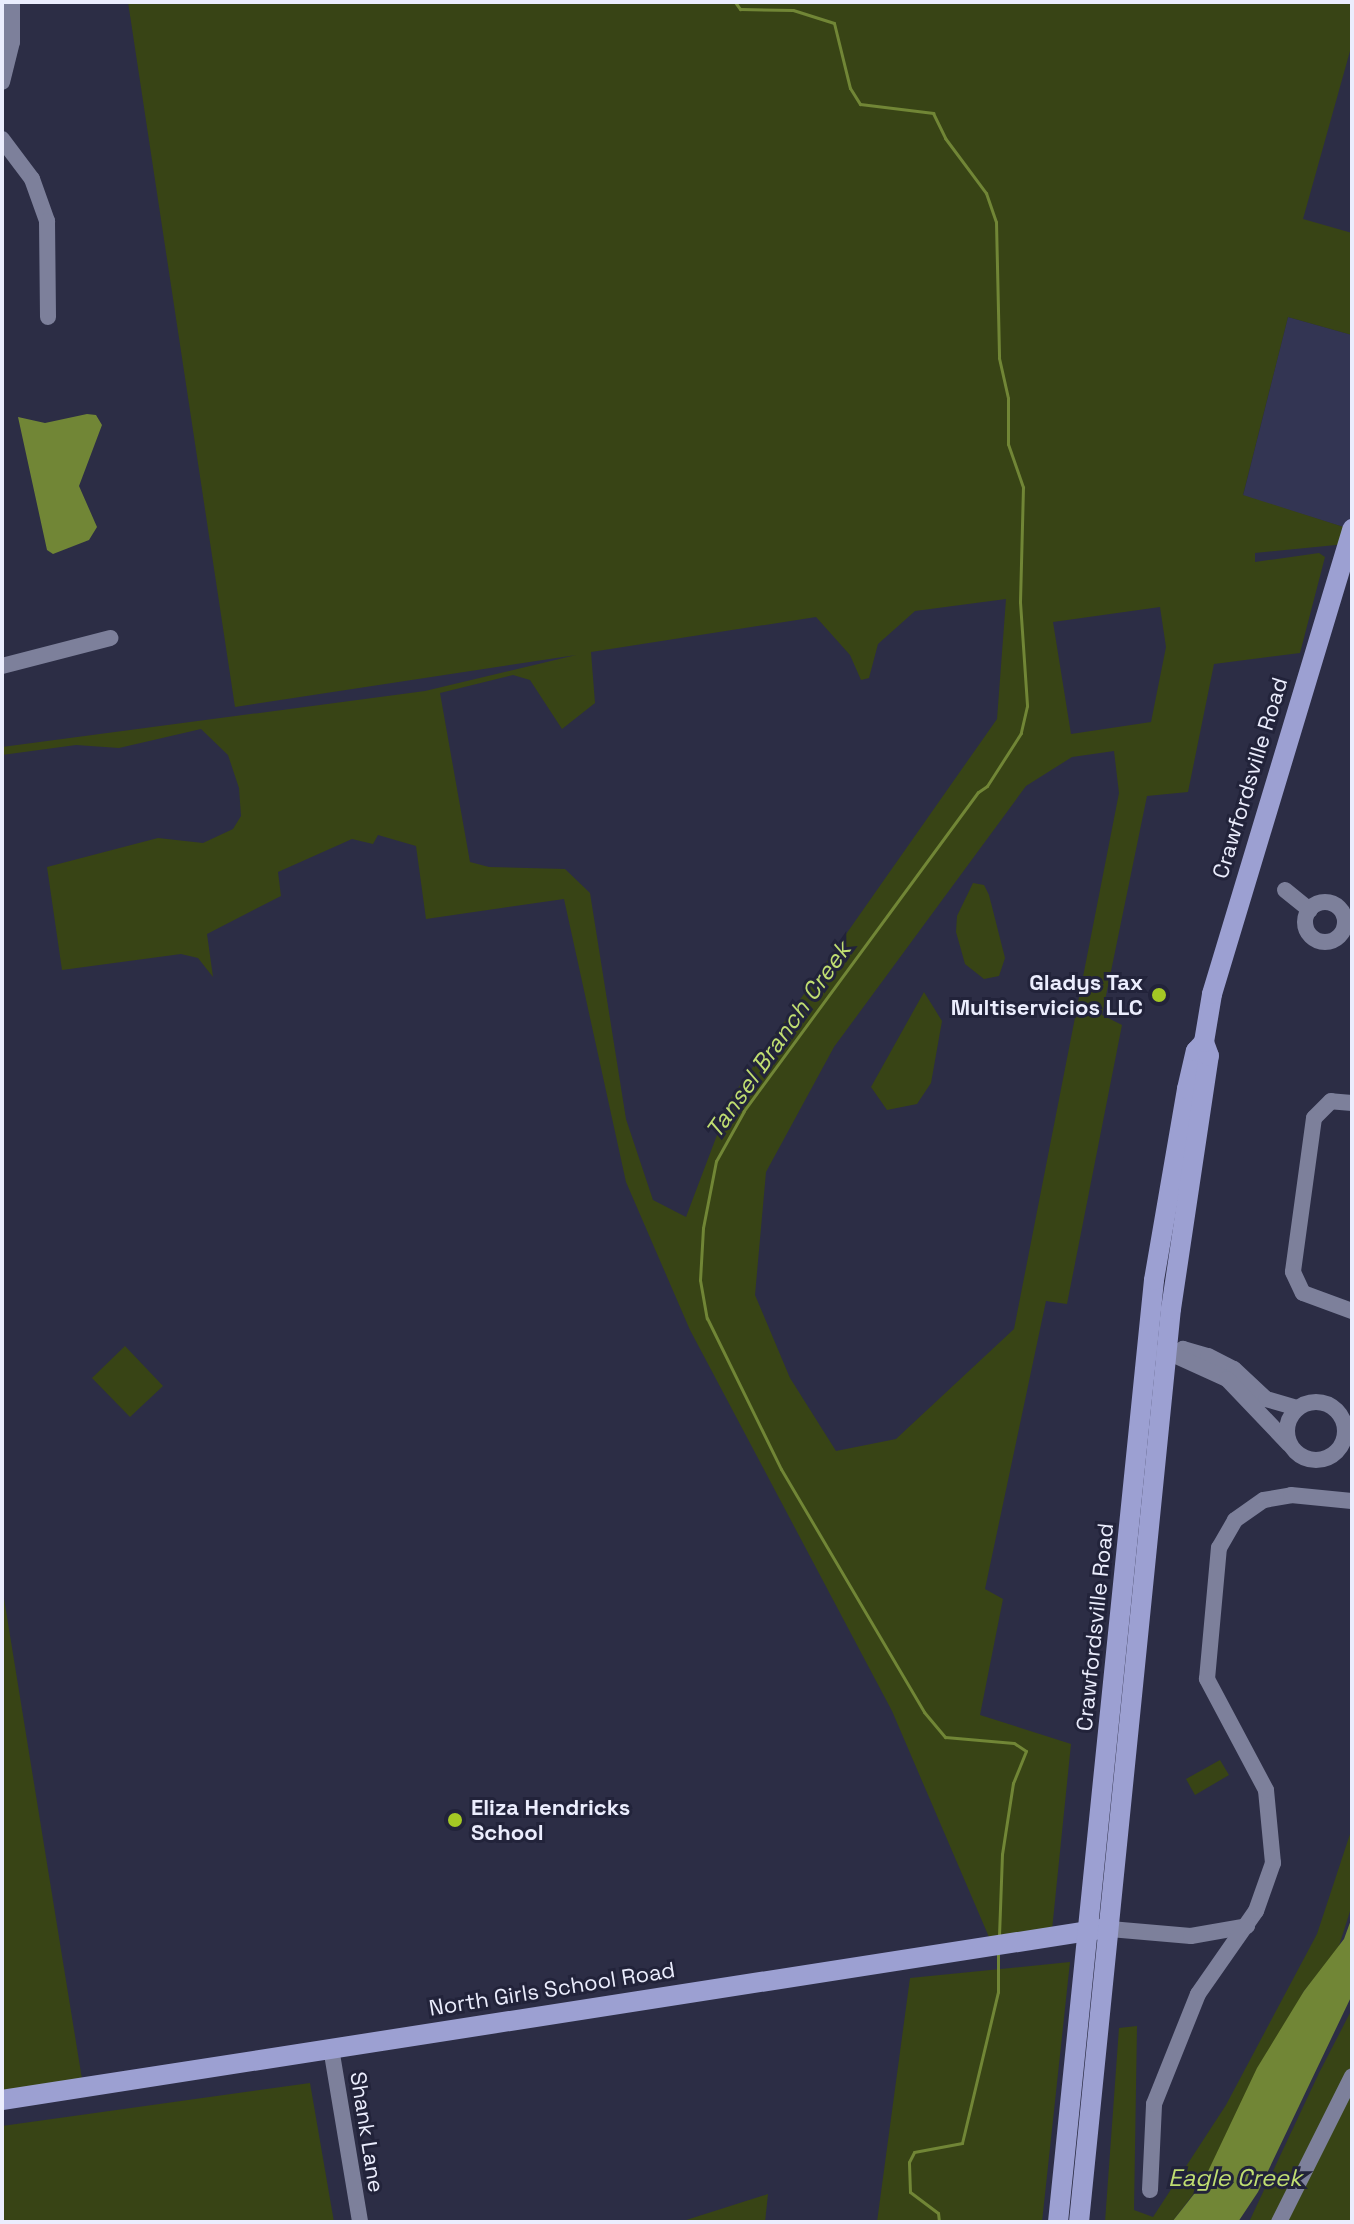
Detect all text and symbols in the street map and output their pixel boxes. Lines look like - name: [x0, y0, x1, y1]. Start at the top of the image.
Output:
- street label: Crawfordsville Road: [1207, 674, 1293, 882]
- water label: Tansel Branch Creek: [699, 936, 857, 1144]
- place label: Gladys Tax Multiservicios LLC: [951, 969, 1143, 1020]
- marker: Gladys Tax Multiservicios LLC: [1150, 986, 1168, 1004]
- street label: Crawfordsville Road: [1071, 1522, 1119, 1732]
- place label: Eliza Hendricks School: [471, 1794, 630, 1846]
- marker: Eliza Hendricks School: [446, 1811, 464, 1829]
- street label: North Girls School Road: [427, 1956, 677, 2022]
- street label: Shank Lane: [344, 2070, 390, 2194]
- water label: Eagle Creek: [1168, 2164, 1302, 2192]

